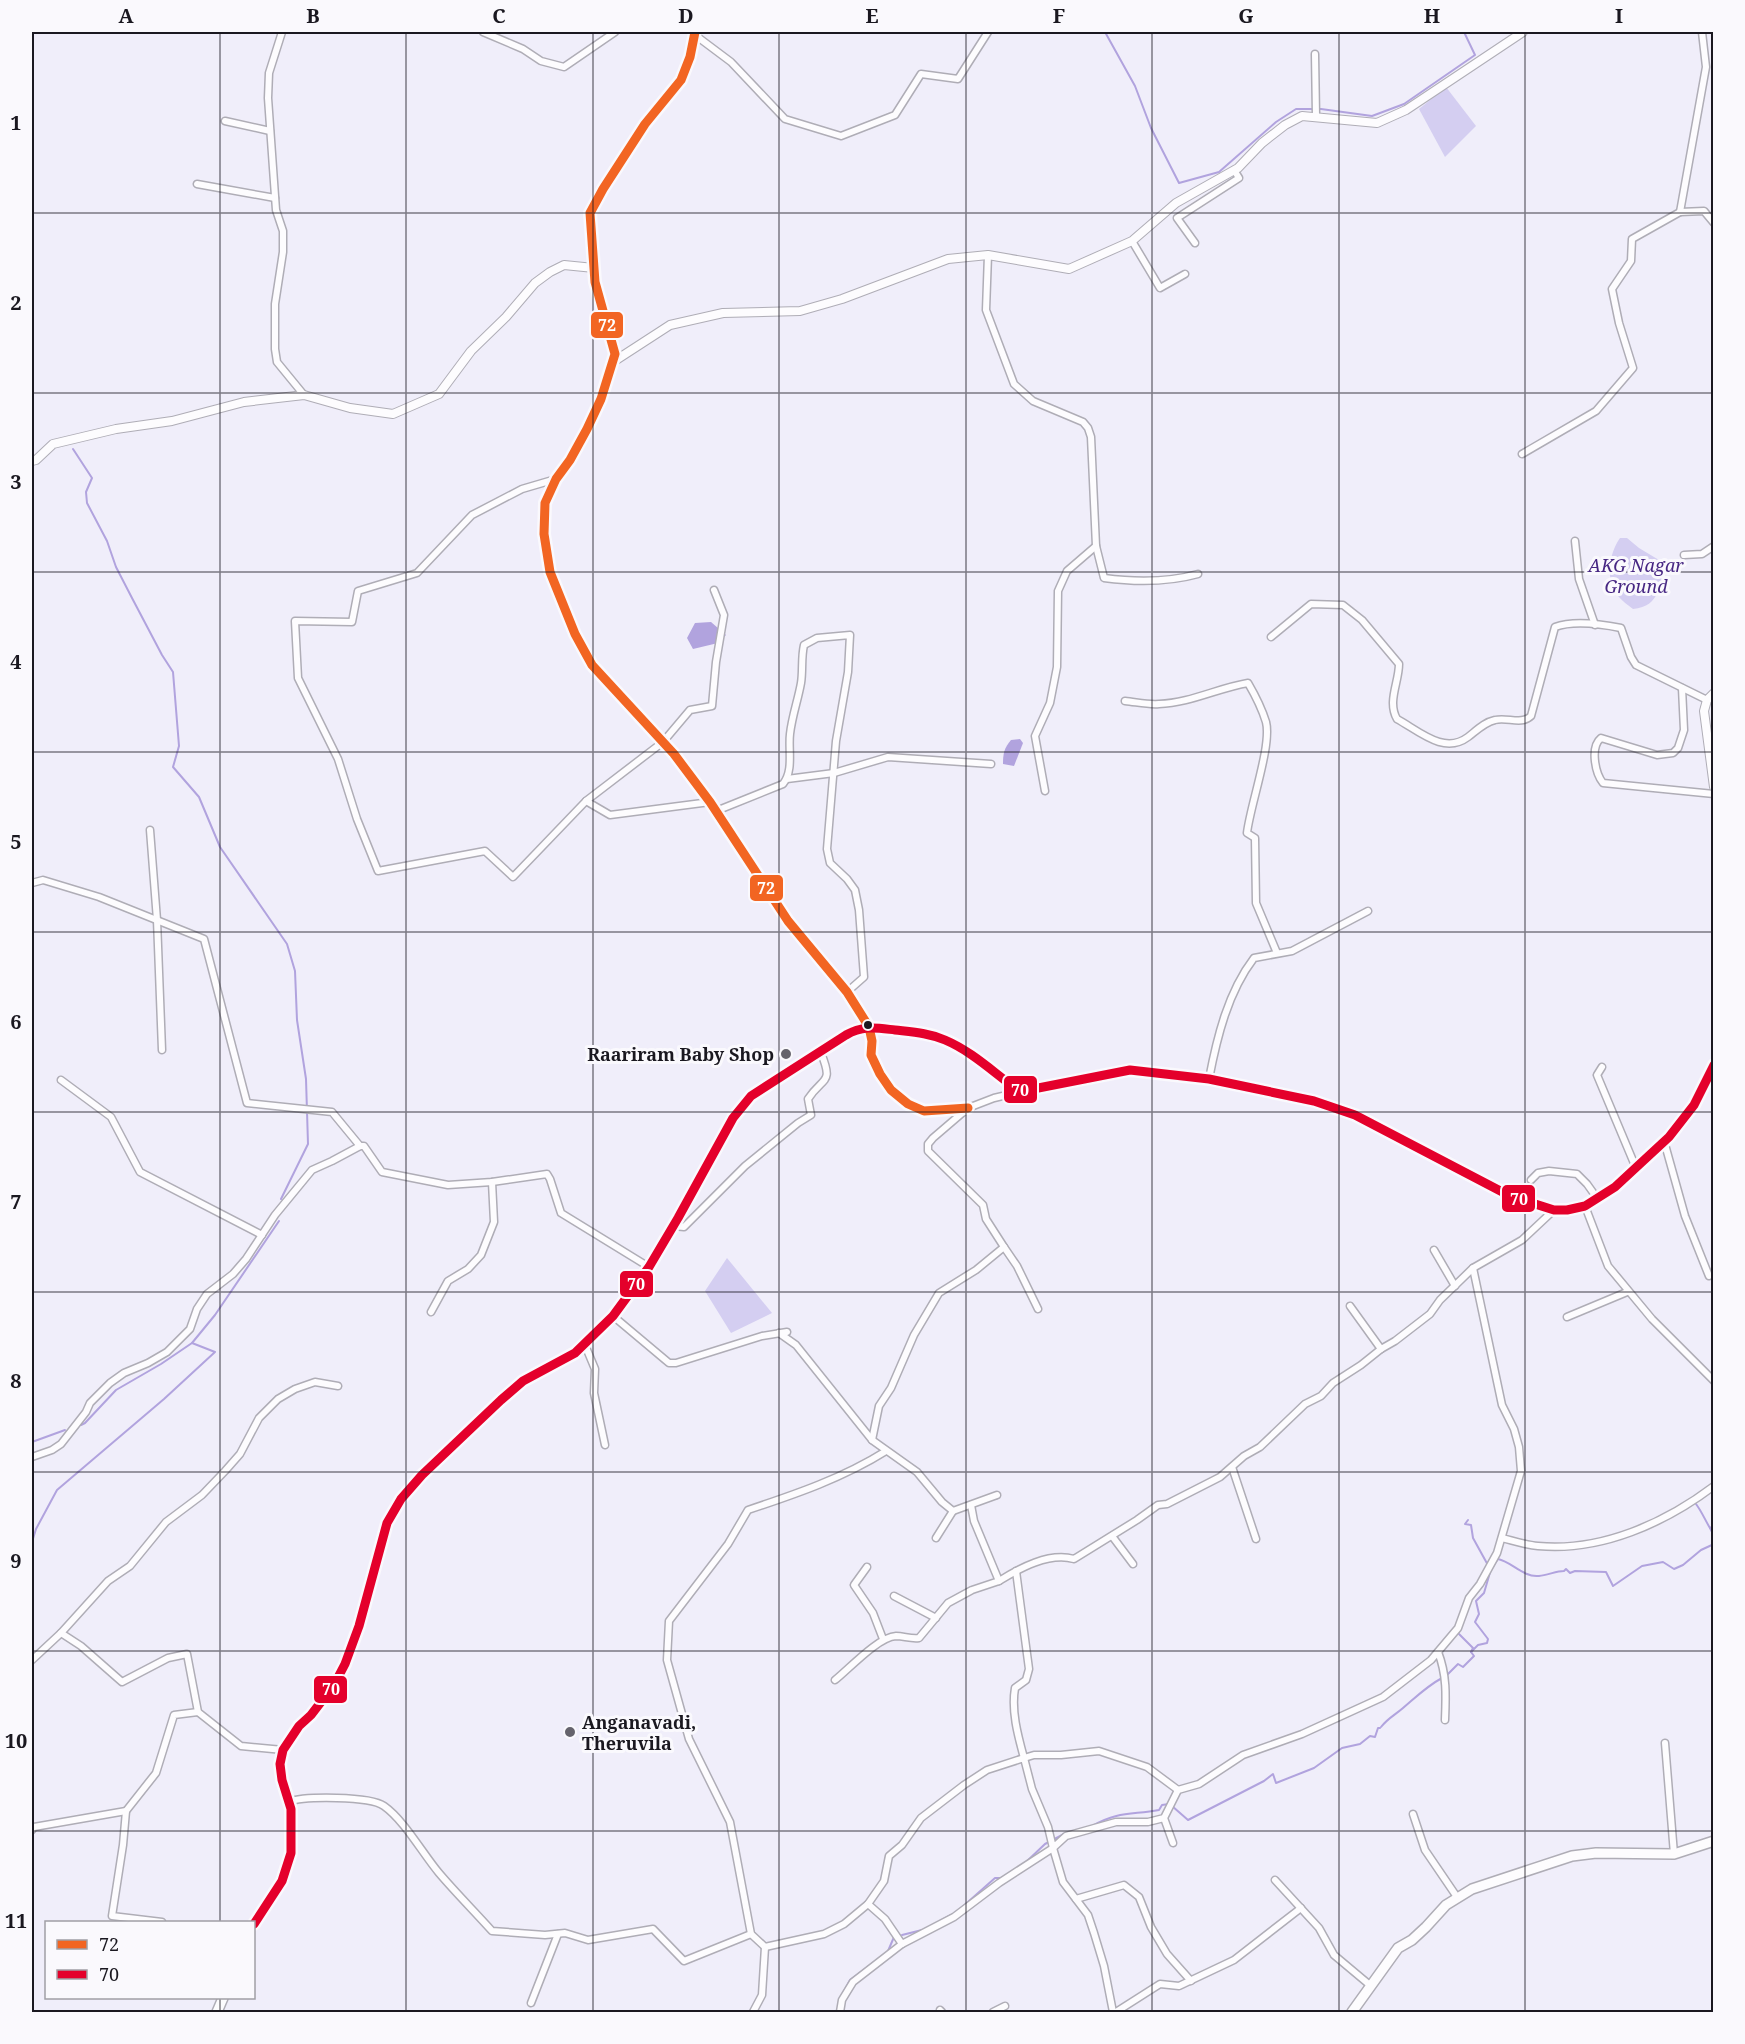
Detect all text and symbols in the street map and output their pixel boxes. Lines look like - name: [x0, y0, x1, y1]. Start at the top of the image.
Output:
- text: A: [118, 2, 134, 29]
- text: B: [306, 2, 320, 29]
- text: C: [492, 2, 506, 29]
- text: D: [678, 2, 694, 29]
- text: E: [865, 2, 879, 29]
- text: F: [1053, 2, 1065, 29]
- text: G: [1238, 2, 1254, 29]
- text: H: [1424, 2, 1440, 29]
- text: I: [1615, 2, 1623, 29]
- text: 1: [10, 109, 22, 136]
- text: 2: [10, 289, 22, 316]
- line badge: 72: [590, 311, 624, 339]
- text: 72: [598, 314, 616, 336]
- text: 3: [10, 468, 22, 495]
- park label: AKG Nagar Ground: [1586, 553, 1684, 598]
- text: 4: [10, 648, 22, 675]
- text: 5: [10, 828, 22, 855]
- line badge: 72: [749, 874, 784, 902]
- text: 72: [757, 877, 775, 899]
- text: 6: [10, 1008, 22, 1035]
- unlabelled marker: [862, 1019, 874, 1031]
- place label: Raariram Baby Shop: [587, 1042, 774, 1066]
- marker: Raariram Baby Shop: [779, 1047, 793, 1061]
- line badge: 70: [1003, 1075, 1038, 1104]
- text: 70: [1011, 1079, 1029, 1101]
- line badge: 70: [1501, 1184, 1536, 1213]
- text: 7: [10, 1188, 22, 1215]
- text: 70: [1510, 1188, 1528, 1210]
- line badge: 70: [619, 1270, 654, 1298]
- text: 70: [627, 1273, 645, 1295]
- text: 8: [10, 1367, 22, 1394]
- text: 9: [10, 1547, 22, 1574]
- line badge: 70: [313, 1675, 348, 1704]
- text: 70: [322, 1678, 340, 1700]
- place label: Anganavadi, Theruvila: [582, 1710, 696, 1755]
- marker: Anganavadi, Theruvila: [563, 1725, 577, 1739]
- text: 10: [5, 1727, 27, 1754]
- text: 11: [5, 1907, 27, 1934]
- legend: [45, 1921, 255, 1999]
- text: 72: [99, 1932, 119, 1956]
- text: 70: [99, 1962, 119, 1986]

